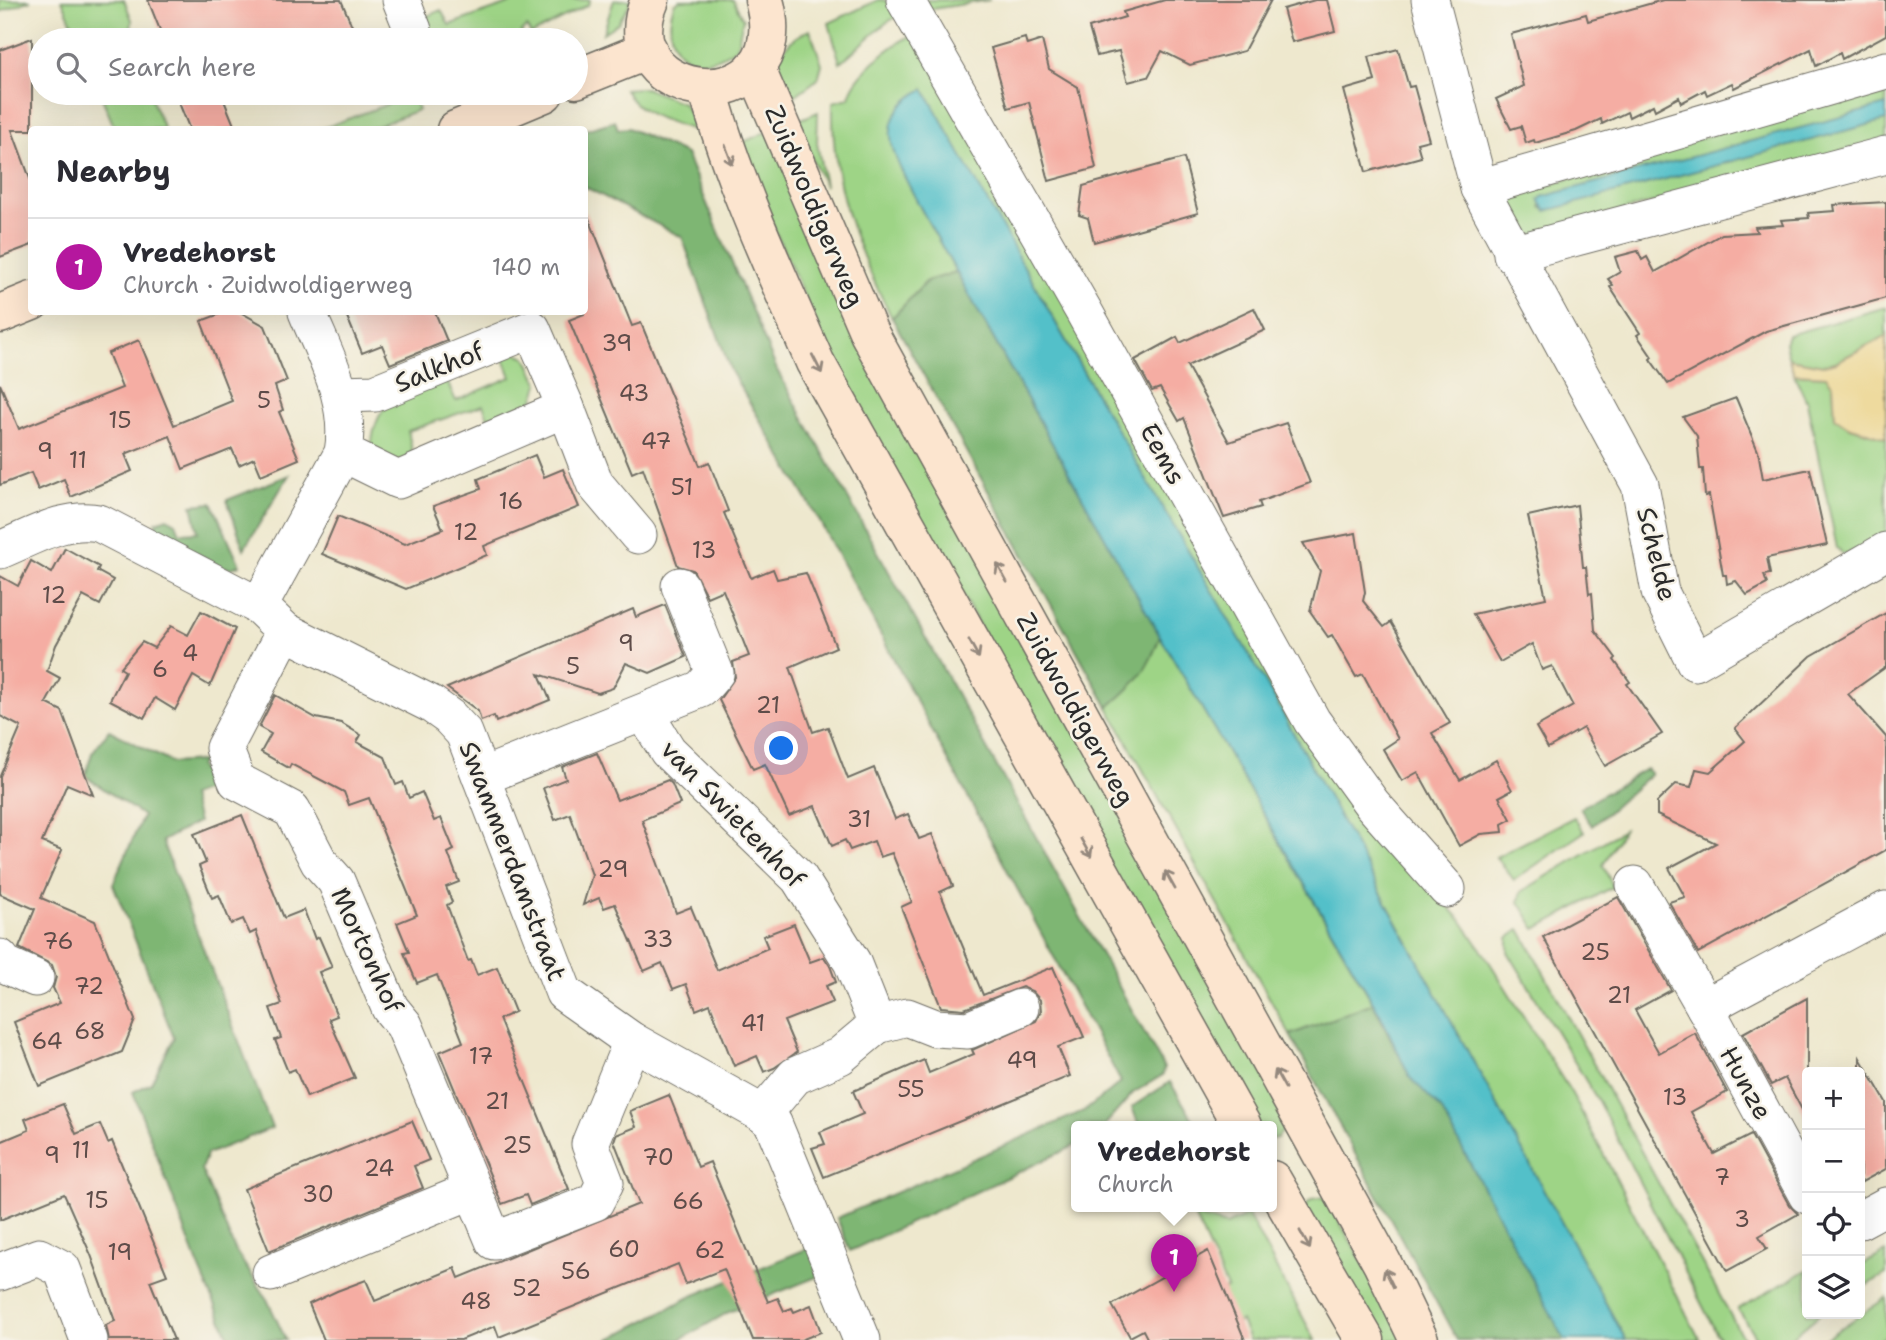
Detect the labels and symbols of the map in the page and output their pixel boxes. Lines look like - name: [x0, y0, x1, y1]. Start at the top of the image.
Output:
- street label: Zuidwoldigerweg: [757, 99, 874, 312]
- one-way arrow: [723, 143, 736, 165]
- house number: 39: [602, 328, 632, 358]
- street label: Salkhof: [389, 333, 489, 400]
- one-way arrow: [810, 353, 824, 374]
- house number: 43: [619, 378, 649, 408]
- house number: 5: [257, 385, 271, 415]
- house number: 15: [108, 405, 132, 435]
- street label: Eems: [1132, 417, 1195, 491]
- house number: 47: [641, 426, 671, 456]
- house number: 9: [37, 436, 53, 466]
- house number: 11: [69, 445, 87, 475]
- house number: 51: [671, 472, 693, 502]
- house number: 16: [499, 486, 523, 516]
- street label: Schelde: [1629, 503, 1686, 604]
- house number: 12: [454, 517, 478, 547]
- house number: 13: [692, 535, 716, 565]
- one-way arrow: [995, 563, 1008, 584]
- house number: 12: [42, 580, 66, 610]
- street label: Zuidwoldigerweg: [1009, 606, 1144, 812]
- house number: 9: [618, 628, 634, 658]
- house number: 4: [182, 638, 198, 668]
- one-way arrow: [967, 639, 981, 659]
- house number: 5: [566, 651, 580, 681]
- house number: 6: [152, 654, 168, 684]
- house number: 21: [756, 690, 780, 720]
- your location: [764, 731, 798, 765]
- street label: van Swietenhof: [654, 732, 814, 896]
- street label: Swammerdamstraat: [452, 736, 575, 986]
- house number: 31: [847, 804, 871, 834]
- one-way arrow: [1079, 837, 1093, 857]
- house number: 29: [598, 854, 628, 884]
- one-way arrow: [1163, 870, 1177, 890]
- street label: Mortonhof: [323, 881, 412, 1019]
- house number: 33: [643, 924, 673, 954]
- house number: 76: [42, 926, 74, 956]
- house number: 25: [1580, 937, 1610, 967]
- house number: 72: [74, 971, 104, 1001]
- house number: 21: [1607, 980, 1631, 1010]
- house number: 41: [741, 1008, 765, 1038]
- house number: 68: [74, 1016, 106, 1046]
- house number: 64: [31, 1026, 63, 1056]
- street label: Hunze: [1712, 1040, 1781, 1126]
- house number: 17: [469, 1041, 493, 1071]
- house number: 49: [1006, 1045, 1038, 1075]
- one-way arrow: [1273, 1069, 1286, 1090]
- house number: 55: [897, 1074, 925, 1104]
- house number: 13: [1663, 1082, 1687, 1112]
- house number: 21: [485, 1086, 509, 1116]
- house number: 25: [502, 1130, 532, 1160]
- house number: 11: [72, 1135, 90, 1165]
- house number: 9: [44, 1140, 60, 1170]
- house number: 70: [642, 1142, 674, 1172]
- house number: 24: [364, 1153, 394, 1183]
- house number: 7: [1714, 1162, 1730, 1192]
- house number: 30: [302, 1179, 334, 1209]
- house number: 15: [85, 1185, 109, 1215]
- house number: 66: [672, 1186, 704, 1216]
- house number: 3: [1734, 1204, 1750, 1234]
- one-way arrow: [1298, 1229, 1312, 1249]
- house number: 60: [608, 1234, 640, 1264]
- pin: 1: [1151, 1234, 1197, 1292]
- house number: 62: [695, 1235, 725, 1265]
- house number: 19: [108, 1237, 132, 1267]
- house number: 56: [561, 1256, 591, 1286]
- one-way arrow: [1382, 1268, 1396, 1289]
- house number: 52: [513, 1273, 542, 1303]
- house number: 48: [460, 1286, 492, 1316]

